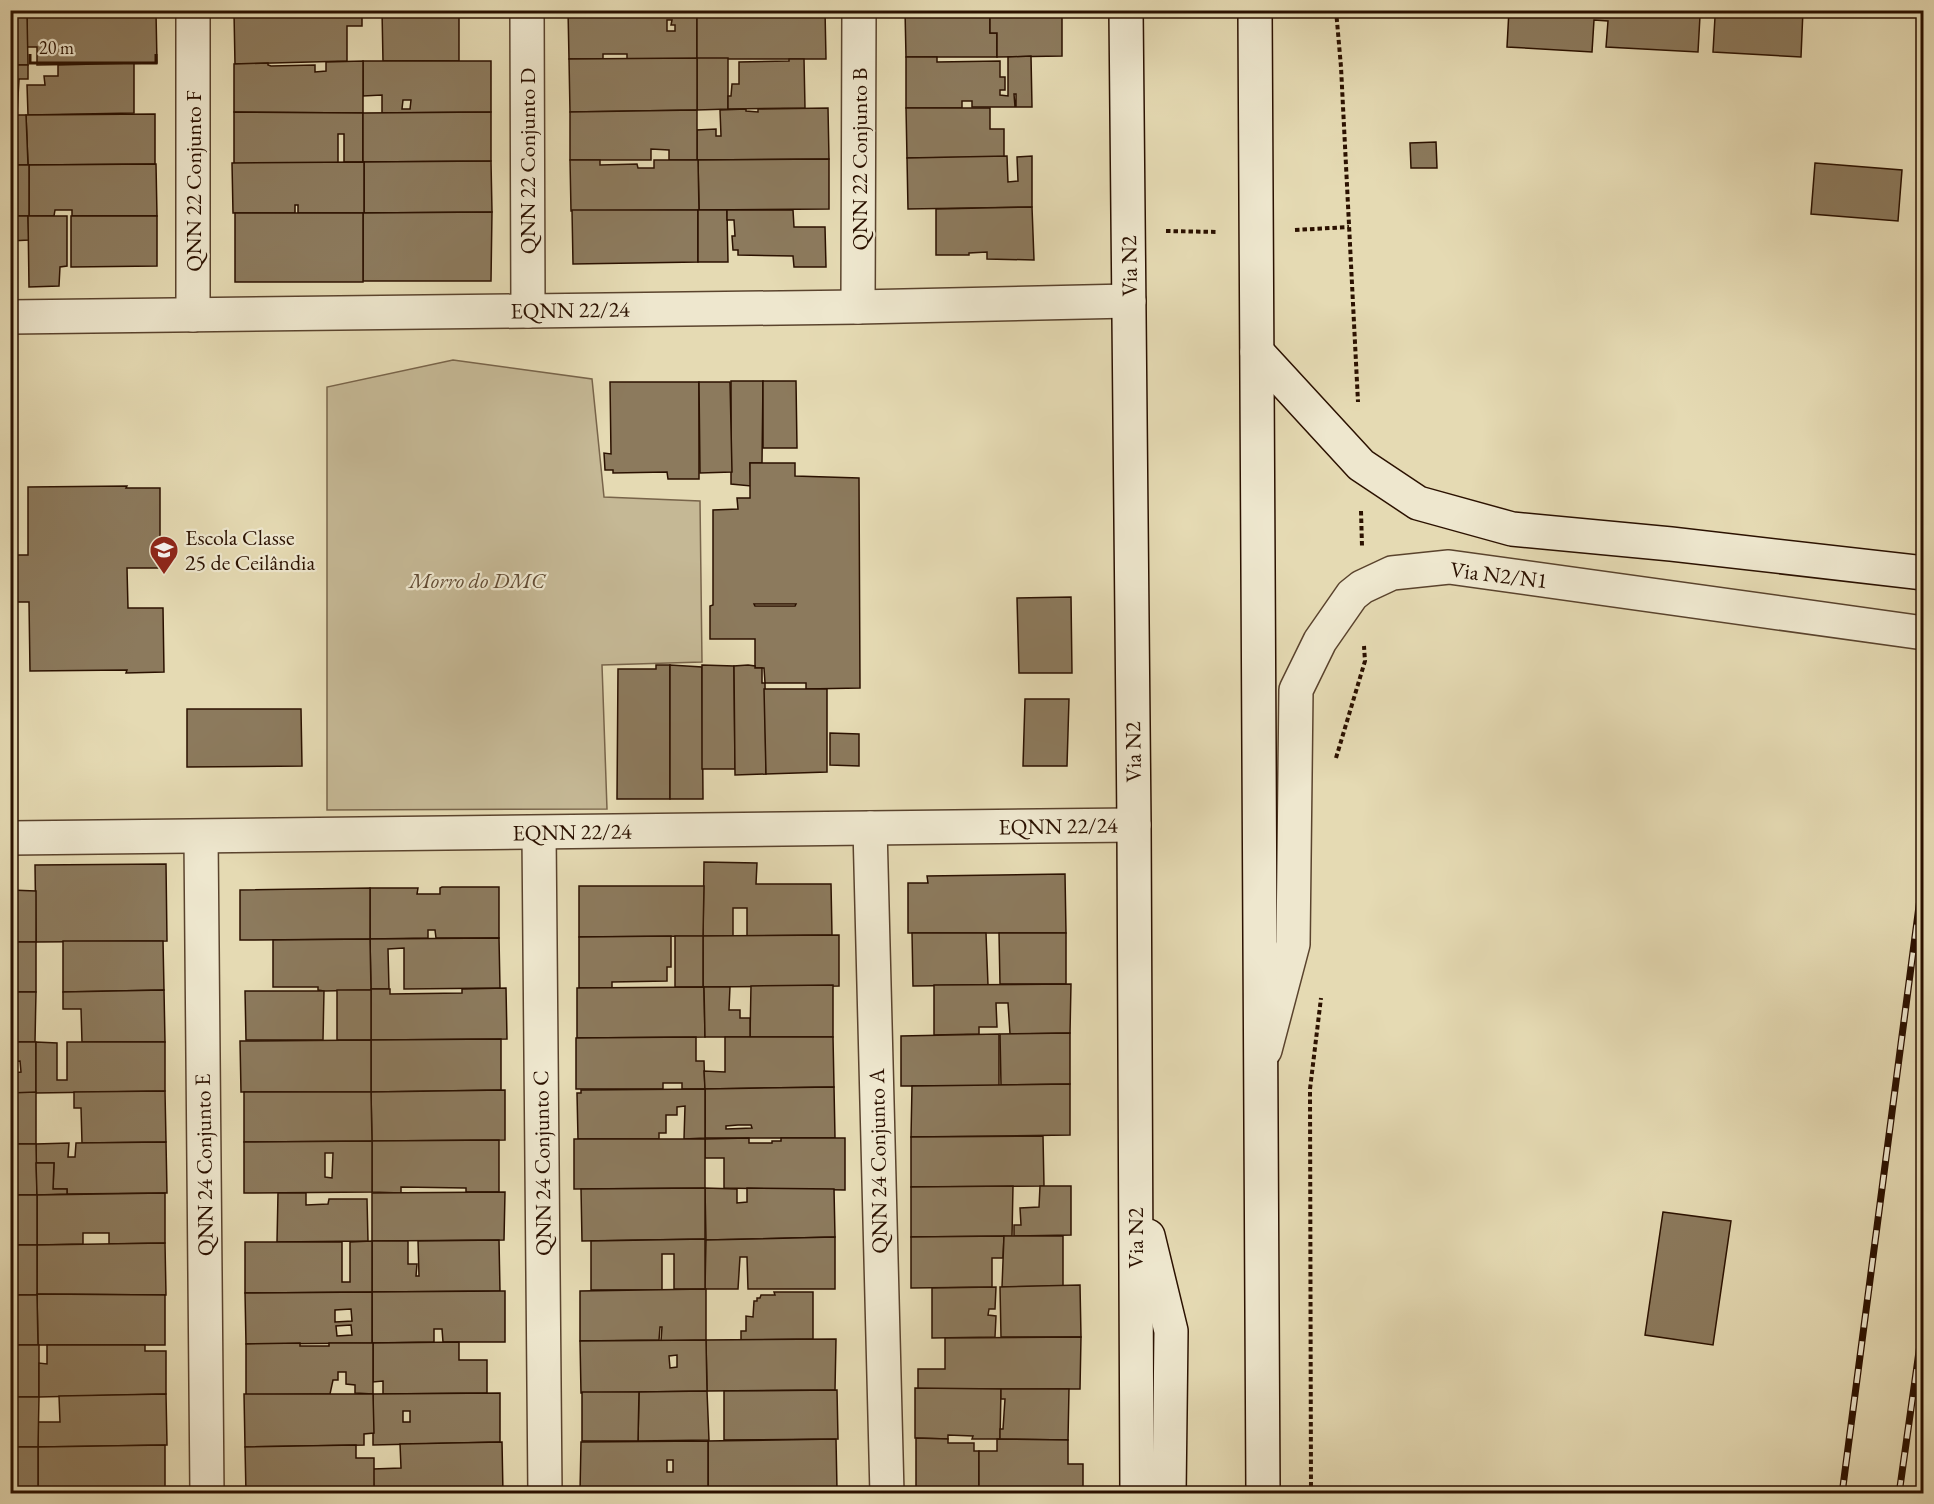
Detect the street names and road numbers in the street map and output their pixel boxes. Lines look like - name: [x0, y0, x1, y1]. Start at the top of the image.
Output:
- street label: QNN 22 Conjunto B: [845, 67, 874, 250]
- street label: QNN 22 Conjunto D: [513, 68, 542, 254]
- street label: QNN 22 Conjunto F: [179, 90, 208, 272]
- street label: Via N2: [1114, 235, 1144, 297]
- street label: EQNN 22/24: [510, 294, 630, 326]
- street label: Via N2/N1: [1449, 555, 1549, 595]
- street label: Via N2: [1118, 721, 1148, 783]
- street label: EQNN 22/24: [998, 810, 1118, 842]
- street label: EQNN 22/24: [512, 816, 632, 848]
- street label: QNN 24 Conjunto A: [862, 1067, 894, 1254]
- street label: QNN 24 Conjunto C: [526, 1070, 558, 1256]
- street label: QNN 24 Conjunto E: [188, 1074, 220, 1256]
- street label: Via N2: [1121, 1207, 1150, 1268]

